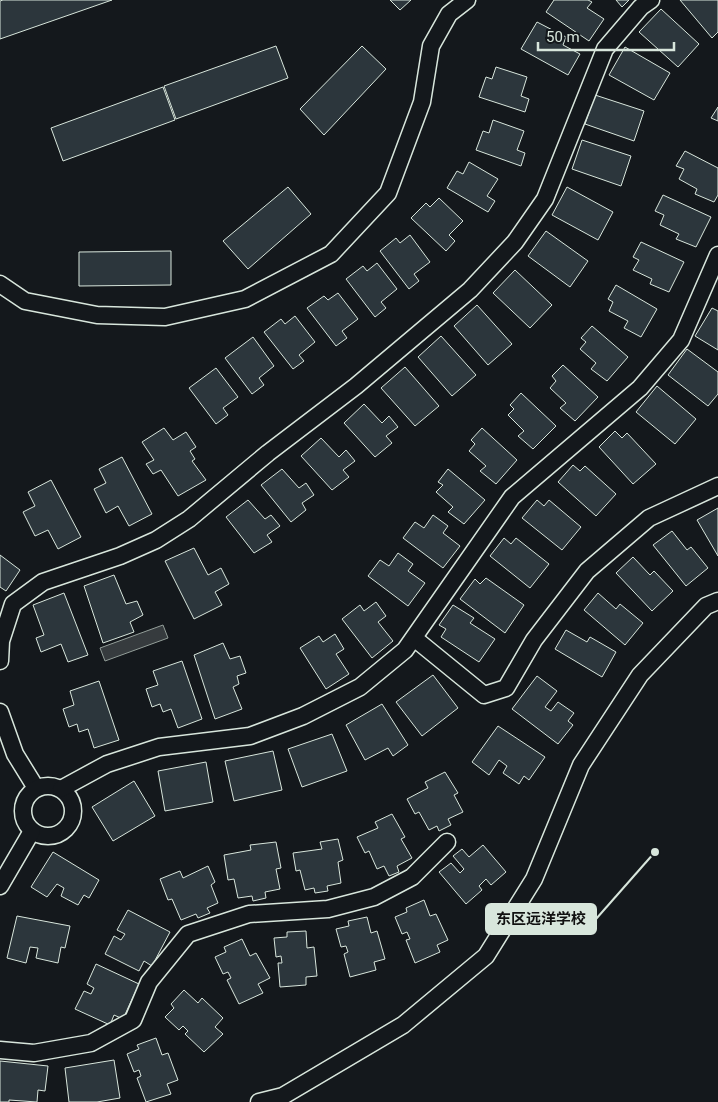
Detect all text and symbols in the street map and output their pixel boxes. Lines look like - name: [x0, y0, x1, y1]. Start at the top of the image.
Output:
- scale bar: [538, 20, 674, 52]
- text: 50 m: [546, 28, 580, 46]
- callout: 东区远洋学校: [486, 904, 596, 934]
- text: 东区远洋学校: [496, 910, 586, 928]

